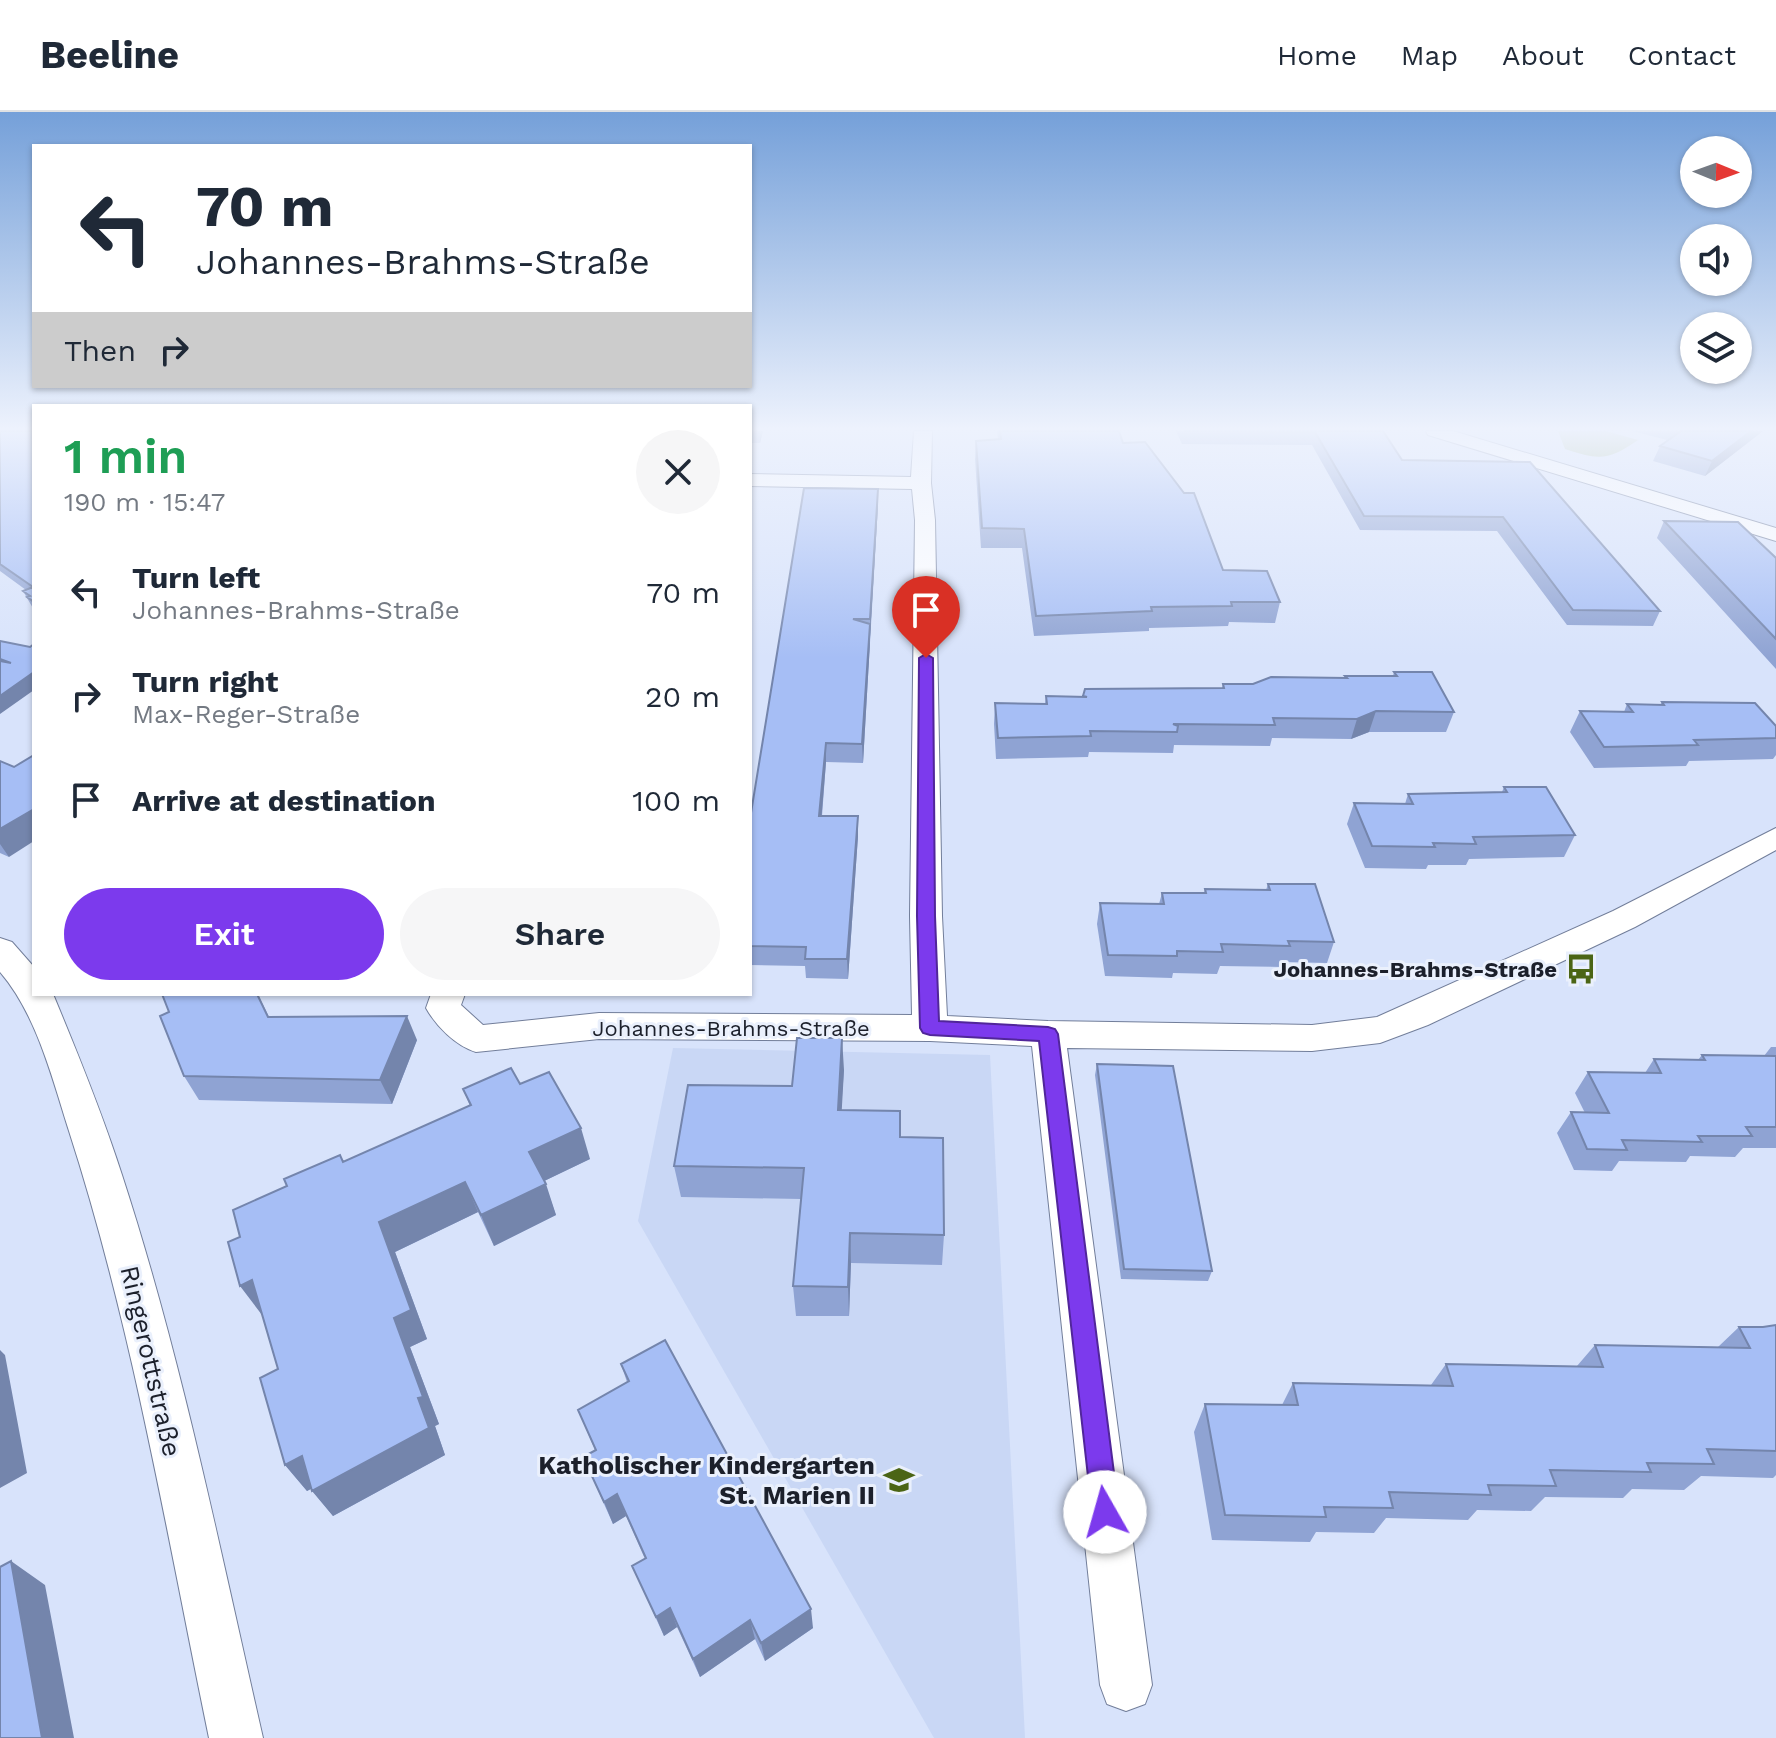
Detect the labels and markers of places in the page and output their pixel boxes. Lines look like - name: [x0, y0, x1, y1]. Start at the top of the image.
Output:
- pin: [892, 576, 960, 658]
- bus stop icon: Johannes-Brahms-Straße: [1564, 952, 1598, 986]
- place label: Johannes-Brahms-Straße: [1273, 957, 1557, 982]
- place label: Katholischer Kindergarten St. Marien II: [538, 1450, 875, 1510]
- school or university icon: Katholischer Kindergarten St. Marien II: [882, 1463, 916, 1497]

